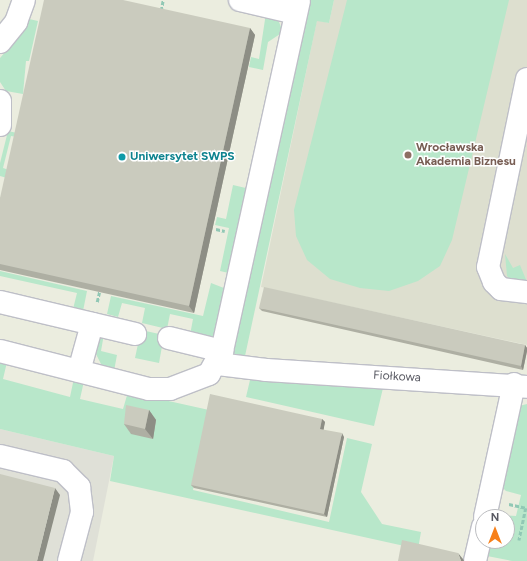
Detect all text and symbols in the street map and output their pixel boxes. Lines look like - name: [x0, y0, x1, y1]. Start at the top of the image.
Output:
- place label: Wrocławska Akademia Biznesu: [416, 141, 516, 169]
- place label: Uniwersytet SWPS: [130, 150, 235, 164]
- marker: Wrocławska Akademia Biznesu: [403, 150, 413, 160]
- marker: Uniwersytet SWPS: [117, 152, 127, 162]
- street label: Fiołkowa: [373, 369, 421, 385]
- north arrow: [475, 509, 515, 549]
- text: N: [491, 511, 499, 524]

